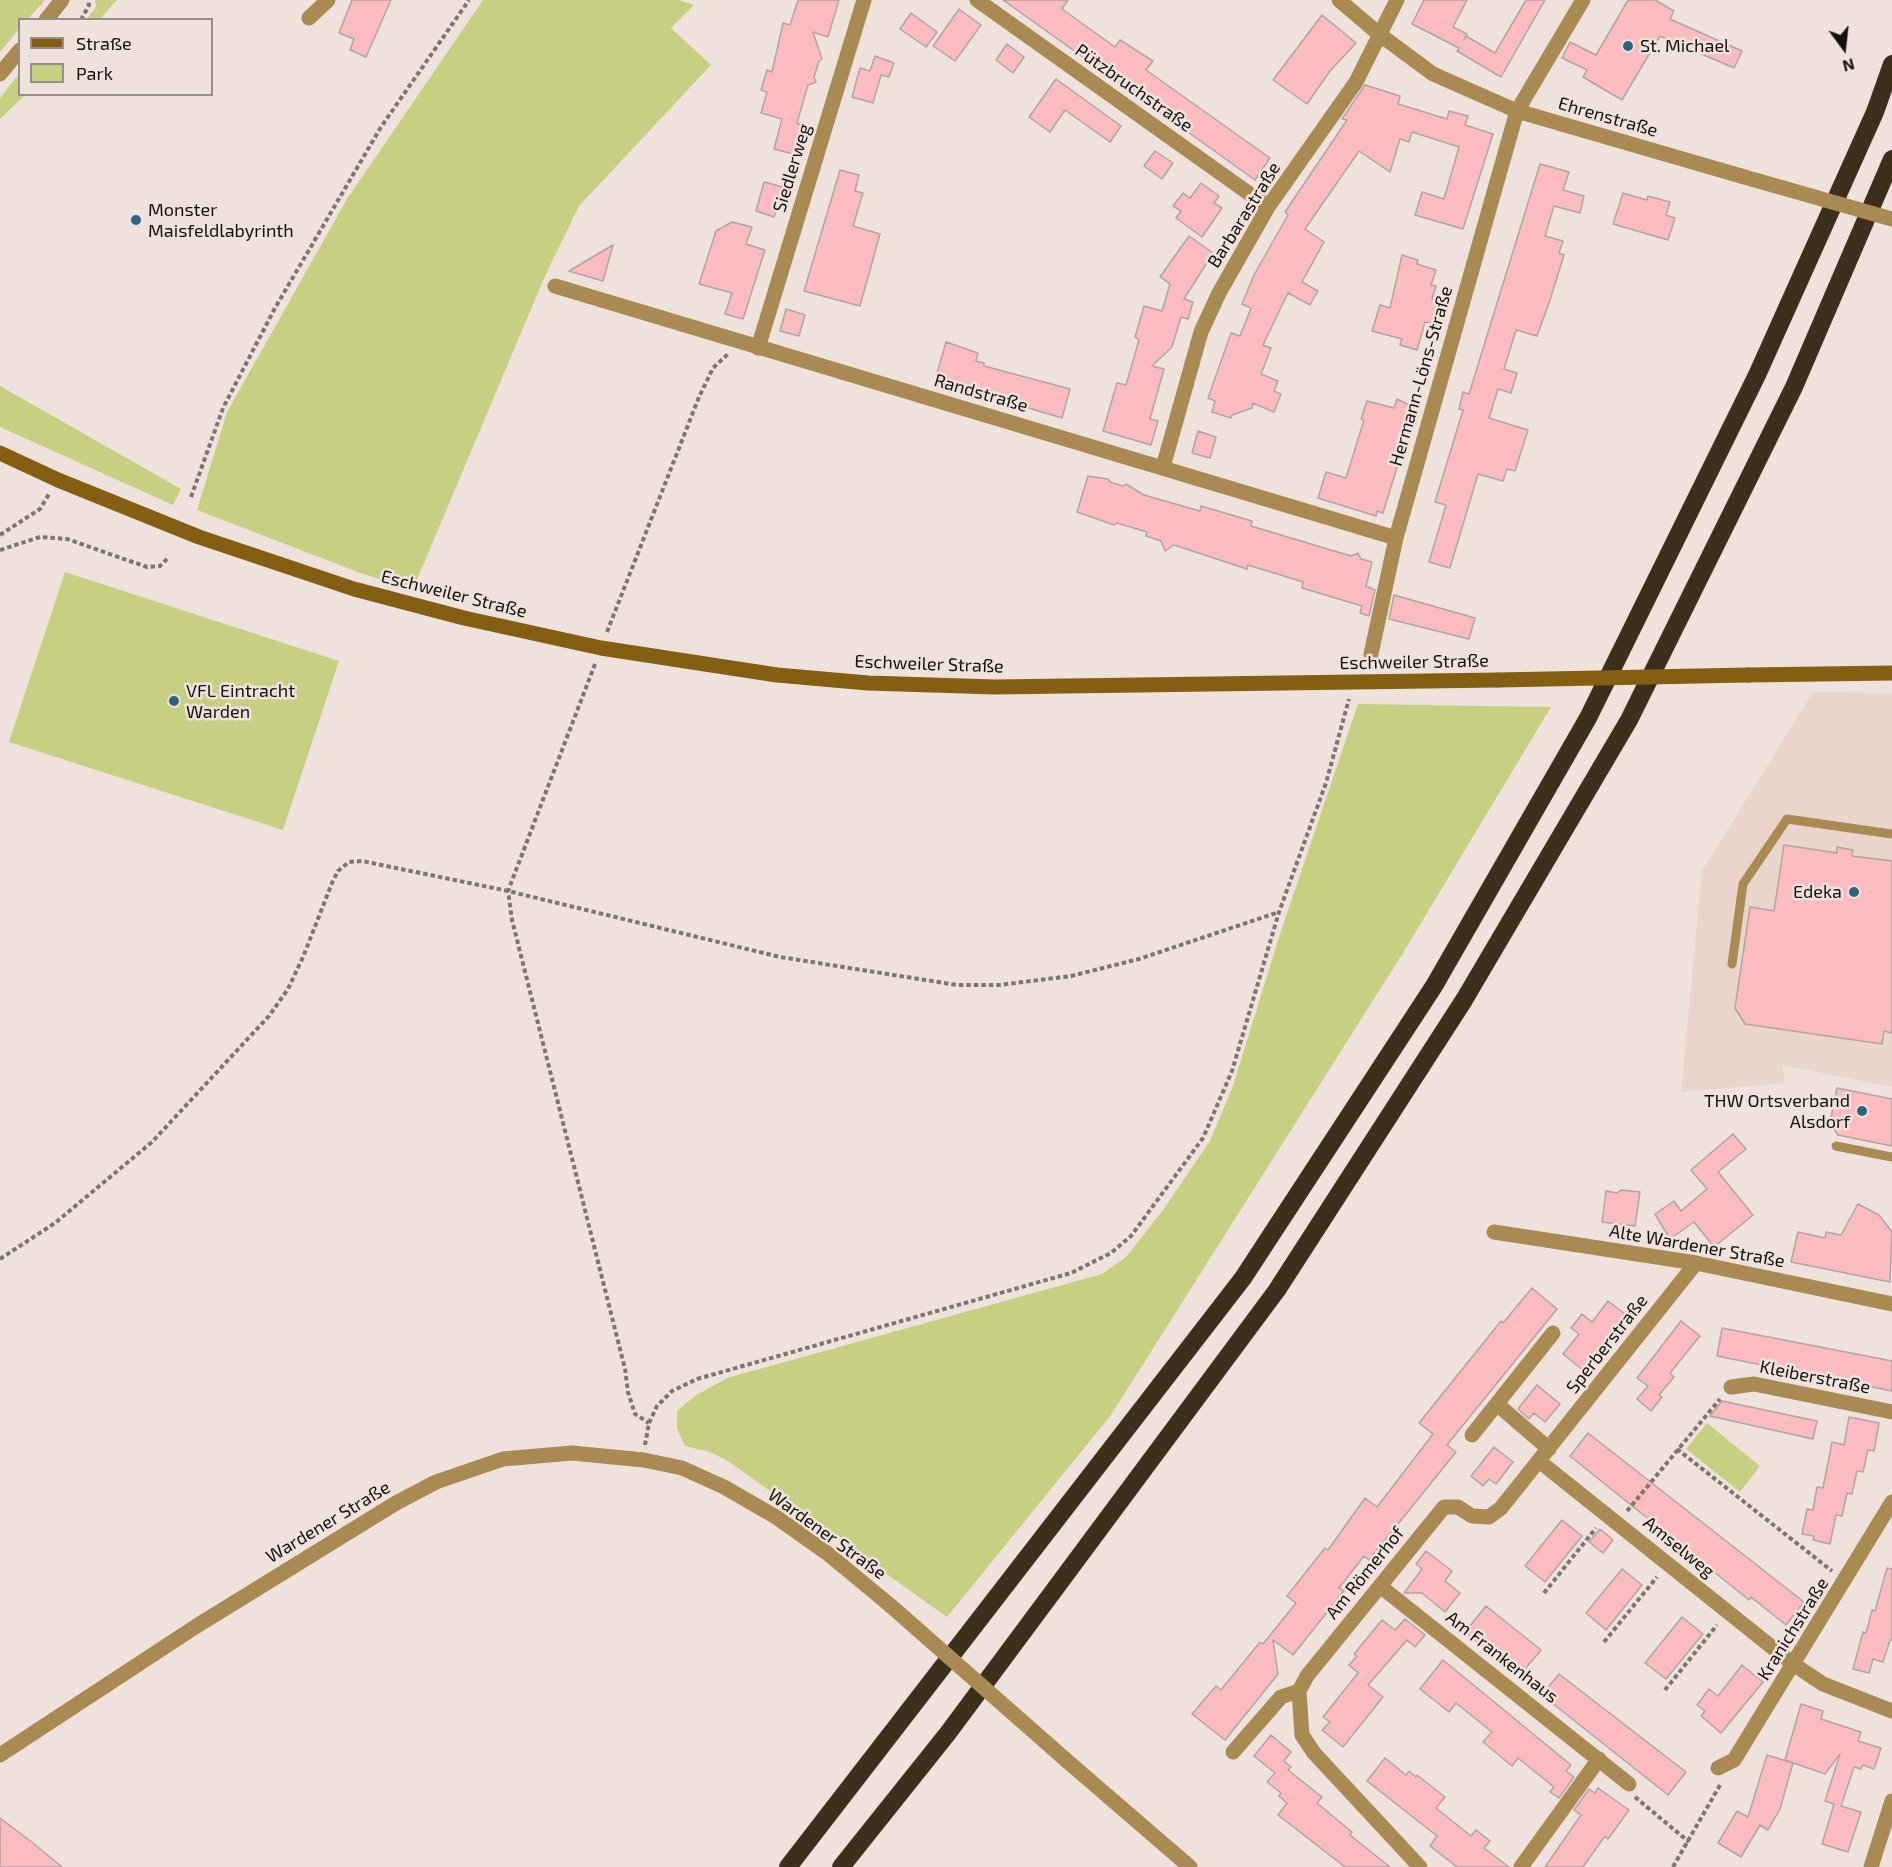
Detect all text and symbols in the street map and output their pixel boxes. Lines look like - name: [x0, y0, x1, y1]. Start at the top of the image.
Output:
- legend: [18, 18, 213, 96]
- north arrow: [1814, 18, 1874, 78]
- text: Straße: [76, 32, 132, 54]
- place label: St. Michael: [1640, 35, 1729, 57]
- street label: Pützbruchstraße: [1071, 39, 1197, 137]
- marker: St. Michael: [1621, 39, 1635, 53]
- text: N: [1841, 55, 1857, 77]
- text: Park: [76, 62, 113, 84]
- street label: Ehrenstraße: [1556, 92, 1660, 142]
- street label: Siedlerweg: [768, 121, 816, 215]
- street label: Barbarastraße: [1203, 158, 1285, 272]
- place label: Monster Maisfeldlabyrinth: [148, 199, 294, 242]
- marker: Monster Maisfeldlabyrinth: [129, 213, 143, 227]
- street label: Hermann-Löns-Straße: [1385, 284, 1457, 468]
- street label: Randstraße: [932, 369, 1030, 417]
- street label: Eschweiler Straße: [379, 565, 529, 623]
- street label: Eschweiler Straße: [1339, 650, 1489, 674]
- street label: Eschweiler Straße: [854, 651, 1004, 677]
- place label: VFL Eintracht Warden: [186, 680, 295, 722]
- marker: VFL Eintracht Warden: [167, 694, 181, 708]
- place label: Edeka: [1793, 881, 1842, 903]
- marker: Edeka: [1847, 885, 1861, 899]
- place label: THW Ortsverband Alsdorf: [1704, 1090, 1850, 1132]
- marker: THW Ortsverband Alsdorf: [1855, 1104, 1869, 1118]
- street label: Alte Wardener Straße: [1608, 1220, 1786, 1272]
- street label: Sperberstraße: [1562, 1290, 1652, 1398]
- street label: Kleiberstraße: [1758, 1356, 1872, 1398]
- street label: Wardener Straße: [262, 1476, 394, 1568]
- street label: Wardener Straße: [764, 1484, 890, 1584]
- street label: Amselweg: [1639, 1512, 1719, 1582]
- street label: Am Römerhof: [1321, 1523, 1409, 1623]
- street label: Kranichstraße: [1753, 1574, 1833, 1684]
- street label: Am Frankenhaus: [1441, 1606, 1563, 1708]

